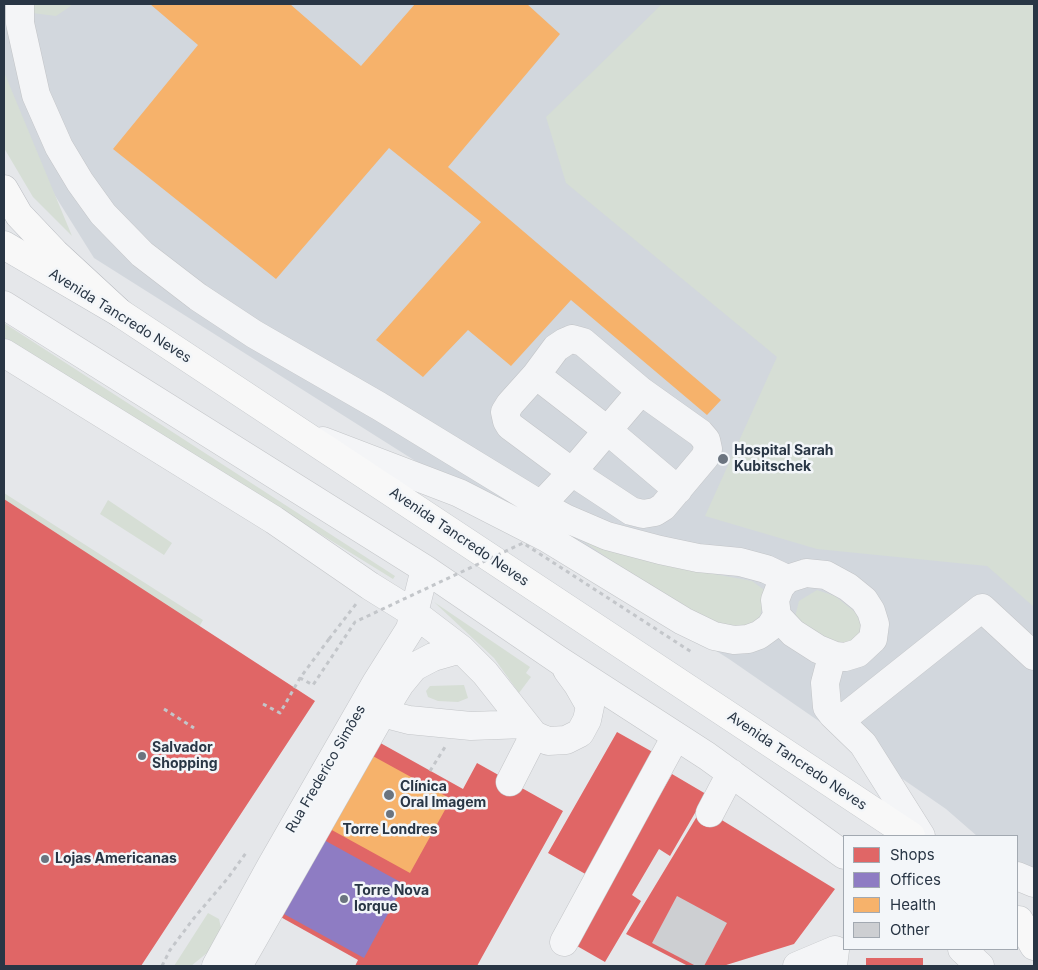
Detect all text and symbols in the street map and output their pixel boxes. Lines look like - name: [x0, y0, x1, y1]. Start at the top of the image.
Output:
- street label: Avenida Tancredo Neves: [46, 265, 194, 367]
- place label: Hospital Sarah Kubitschek: [734, 443, 834, 476]
- marker: Hospital Sarah Kubitschek: [716, 452, 730, 466]
- street label: Avenida Tancredo Neves: [386, 484, 532, 590]
- street label: Rua Frederico Simões: [283, 702, 369, 836]
- street label: Avenida Tancredo Neves: [724, 708, 870, 814]
- place label: Salvador Shopping: [152, 740, 217, 772]
- marker: Salvador Shopping: [136, 750, 148, 762]
- place label: Clínica Oral Imagem: [400, 779, 486, 812]
- marker: Clínica Oral Imagem: [382, 788, 396, 802]
- marker: Torre Londres: [384, 808, 396, 820]
- place label: Torre Londres: [342, 822, 438, 838]
- legend: [843, 835, 1018, 950]
- text: Shops: [890, 845, 935, 864]
- place label: Lojas Americanas: [55, 851, 177, 867]
- marker: Lojas Americanas: [39, 853, 51, 865]
- text: Offices: [890, 870, 941, 889]
- place label: Torre Nova Iorque: [354, 883, 429, 916]
- marker: Torre Nova Iorque: [338, 893, 350, 905]
- text: Health: [890, 895, 936, 914]
- text: Other: [890, 920, 930, 939]

